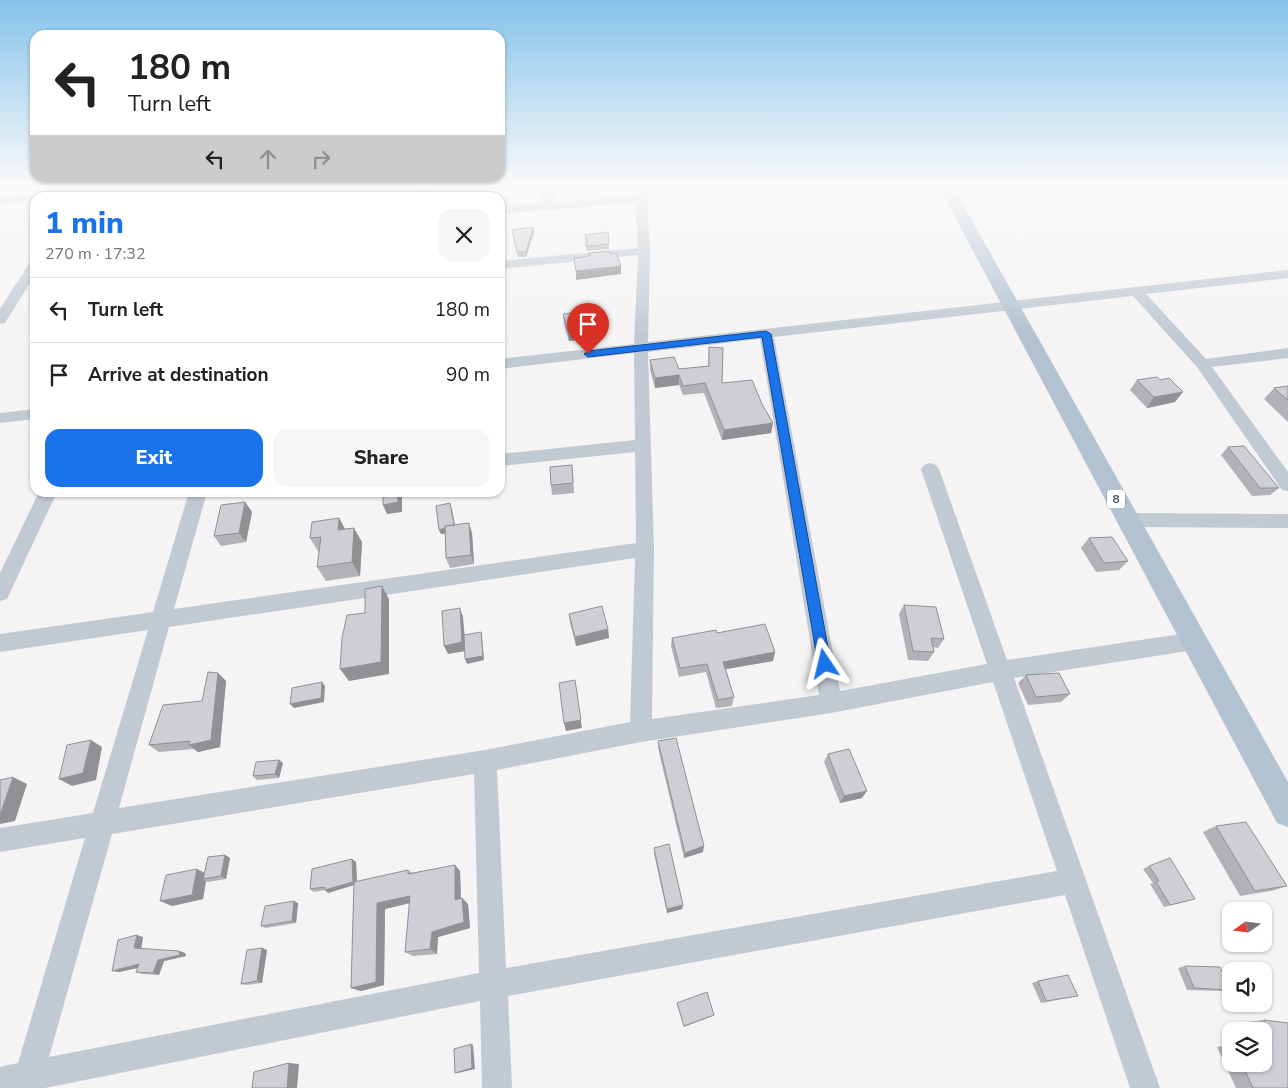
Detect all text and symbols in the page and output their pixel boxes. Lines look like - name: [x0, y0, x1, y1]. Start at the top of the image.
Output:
- text: 180 m: [128, 44, 231, 91]
- icon: left: [45, 50, 110, 115]
- text: Turn left: [128, 89, 211, 119]
- icon: left: [201, 145, 229, 173]
- icon: ahead: [254, 145, 282, 173]
- icon: right: [307, 145, 335, 173]
- text: 1 min: [45, 203, 124, 244]
- button: close: [438, 209, 490, 261]
- text: 270 m · 17:32: [45, 243, 146, 265]
- icon: left: [45, 296, 73, 324]
- text: Turn left: [88, 297, 163, 323]
- text: 180 m: [435, 297, 490, 323]
- pin: [567, 303, 609, 354]
- icon: arrive: [574, 310, 602, 338]
- icon: arrive: [45, 361, 73, 389]
- text: Arrive at destination: [88, 362, 269, 388]
- text: 90 m: [446, 362, 490, 388]
- button: Exit: [45, 429, 263, 487]
- button: Share: [273, 429, 490, 487]
- road number: 8: [1107, 489, 1125, 508]
- position arrow: [798, 637, 850, 689]
- north arrow: [1222, 902, 1272, 952]
- map controls: [1222, 902, 1272, 1072]
- button: sound: [1222, 962, 1272, 1012]
- button: layers: [1222, 1022, 1272, 1072]

